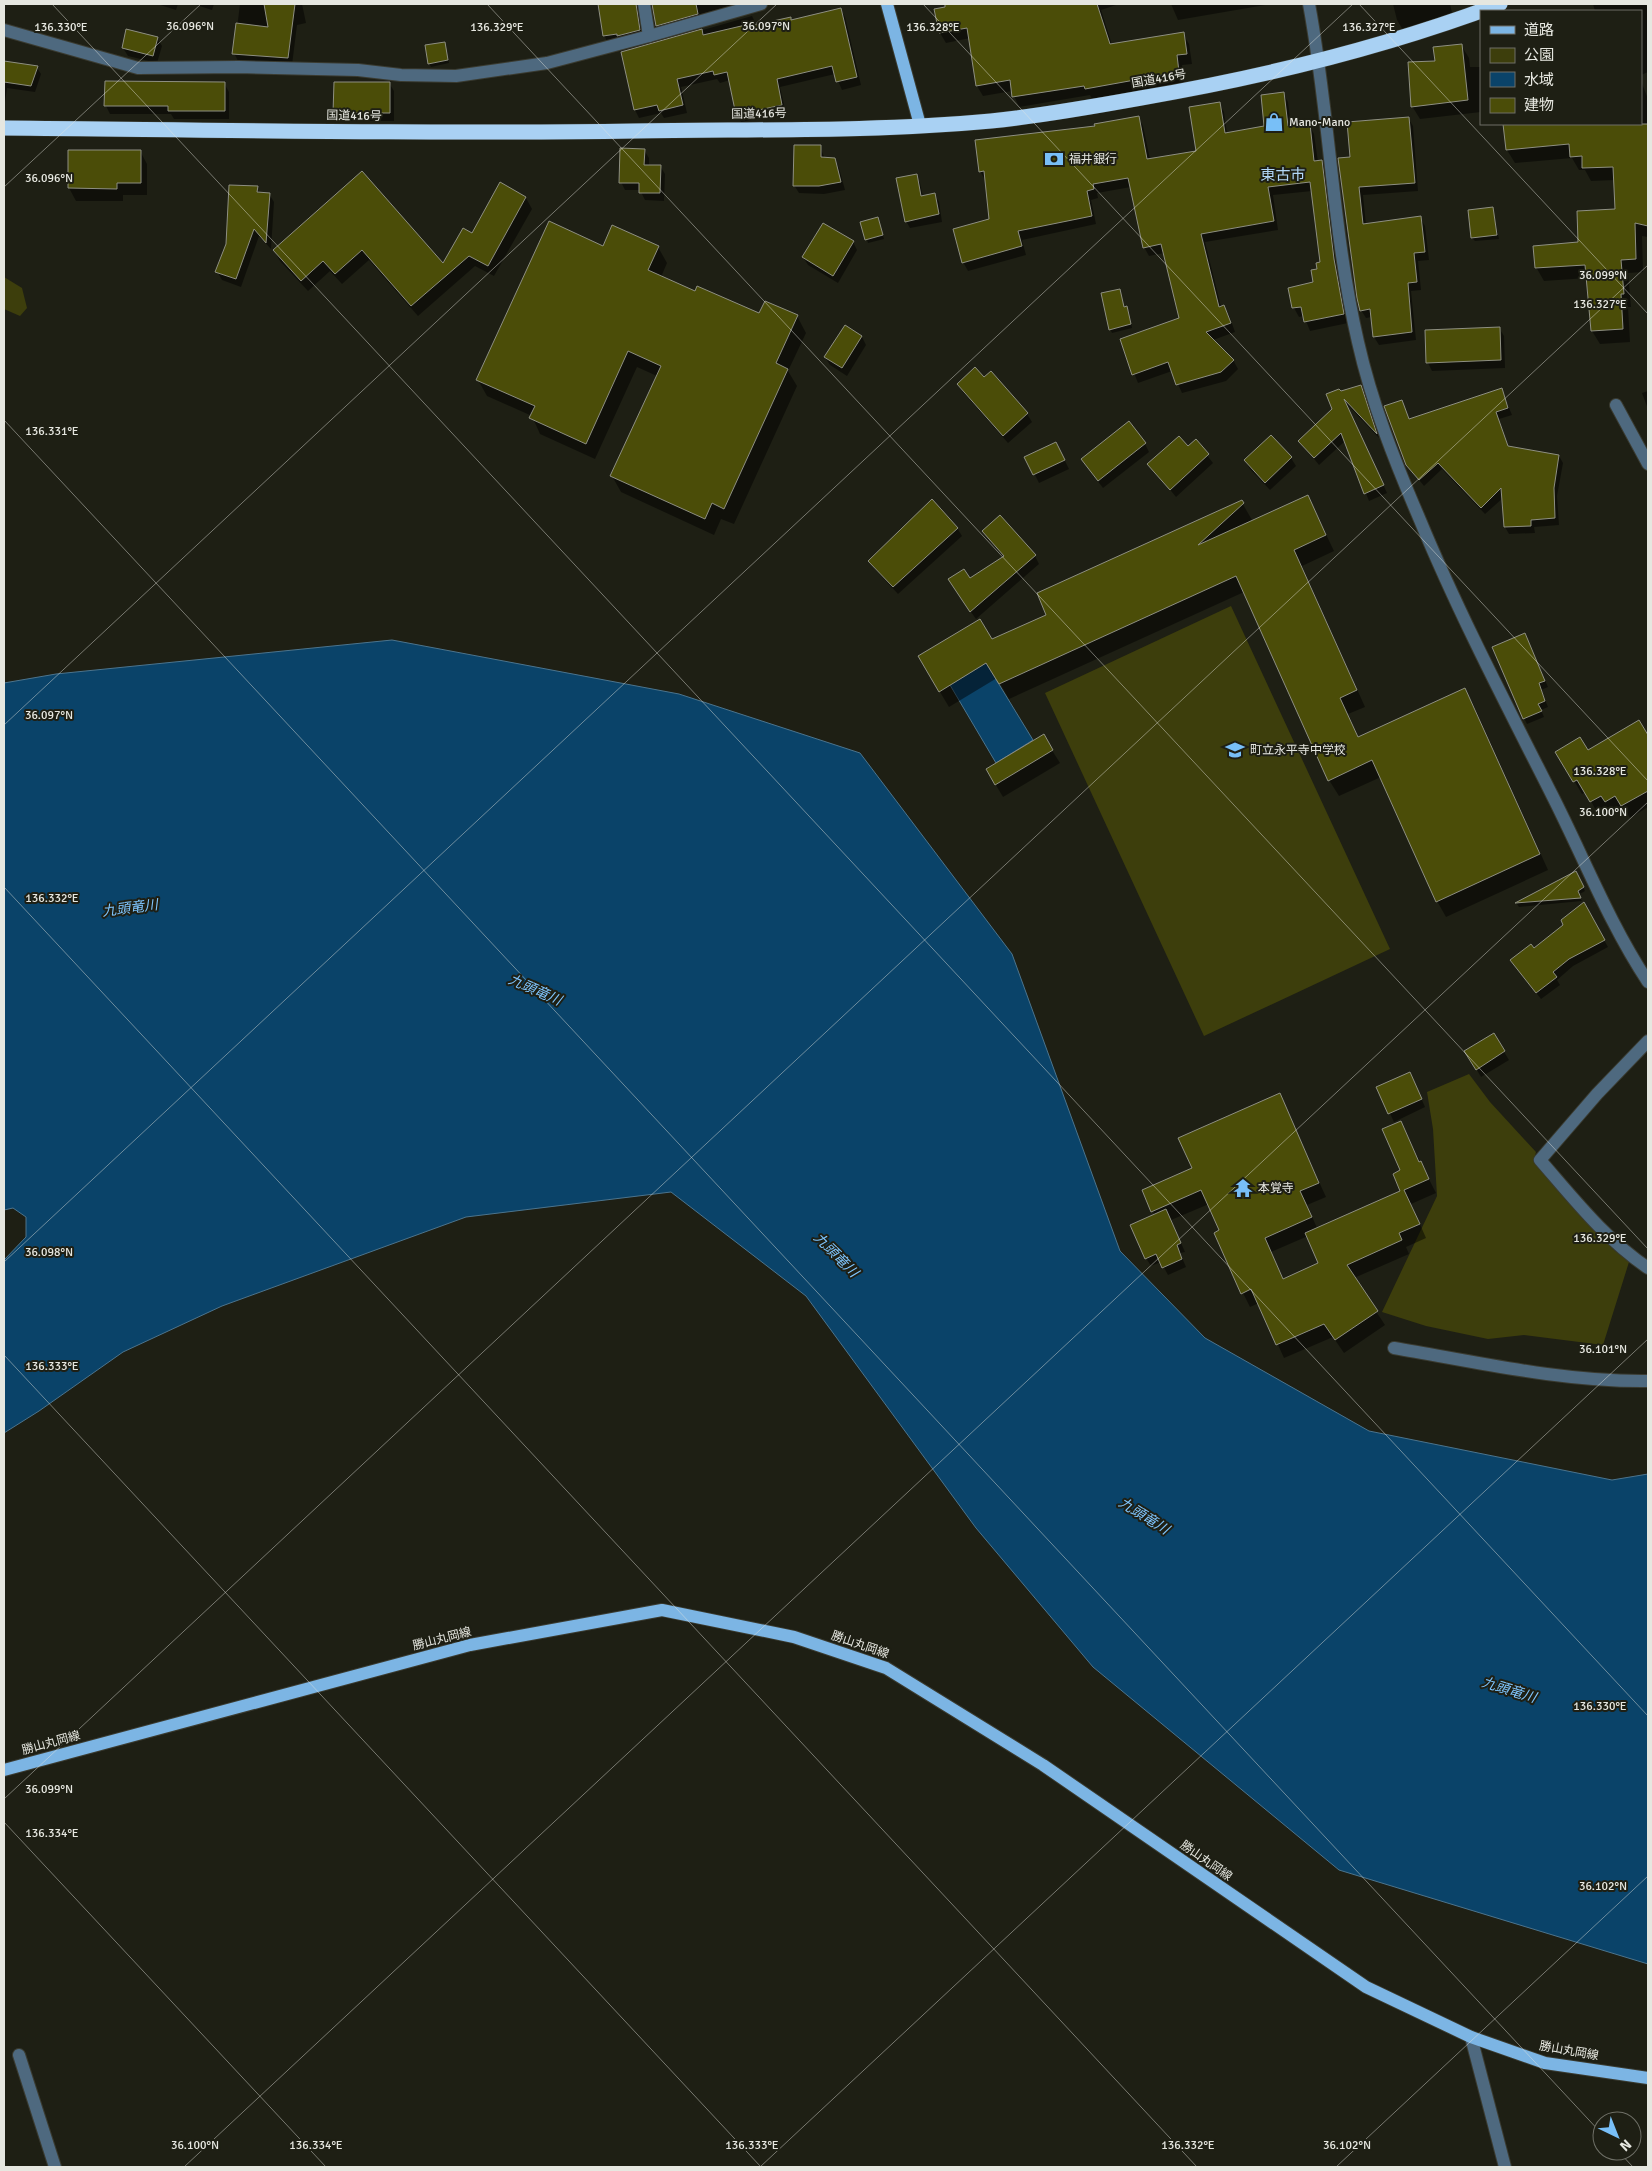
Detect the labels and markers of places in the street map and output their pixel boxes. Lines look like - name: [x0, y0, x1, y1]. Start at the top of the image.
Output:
- shop icon: Mano-Mano: [1263, 111, 1285, 133]
- place label: Mano-Mano: [1289, 115, 1350, 130]
- bank icon: 福井銀行: [1043, 148, 1065, 170]
- place label: 福井銀行: [1069, 152, 1117, 167]
- school or university icon: 町立永平寺中学校: [1224, 739, 1246, 761]
- place label: 町立永平寺中学校: [1250, 743, 1346, 758]
- temple icon: 本覚寺: [1232, 1177, 1254, 1199]
- place label: 本覚寺: [1258, 1181, 1294, 1196]

